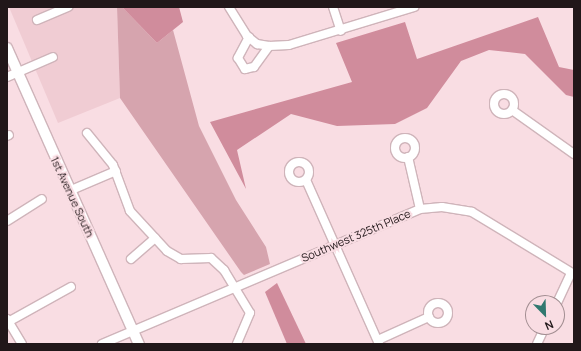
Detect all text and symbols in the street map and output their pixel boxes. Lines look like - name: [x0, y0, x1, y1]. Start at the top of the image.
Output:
- street label: 1st Avenue South: [48, 155, 96, 239]
- street label: Southwest 325th Place: [299, 207, 413, 265]
- north arrow: [525, 295, 565, 335]
- text: N: [543, 317, 556, 334]

